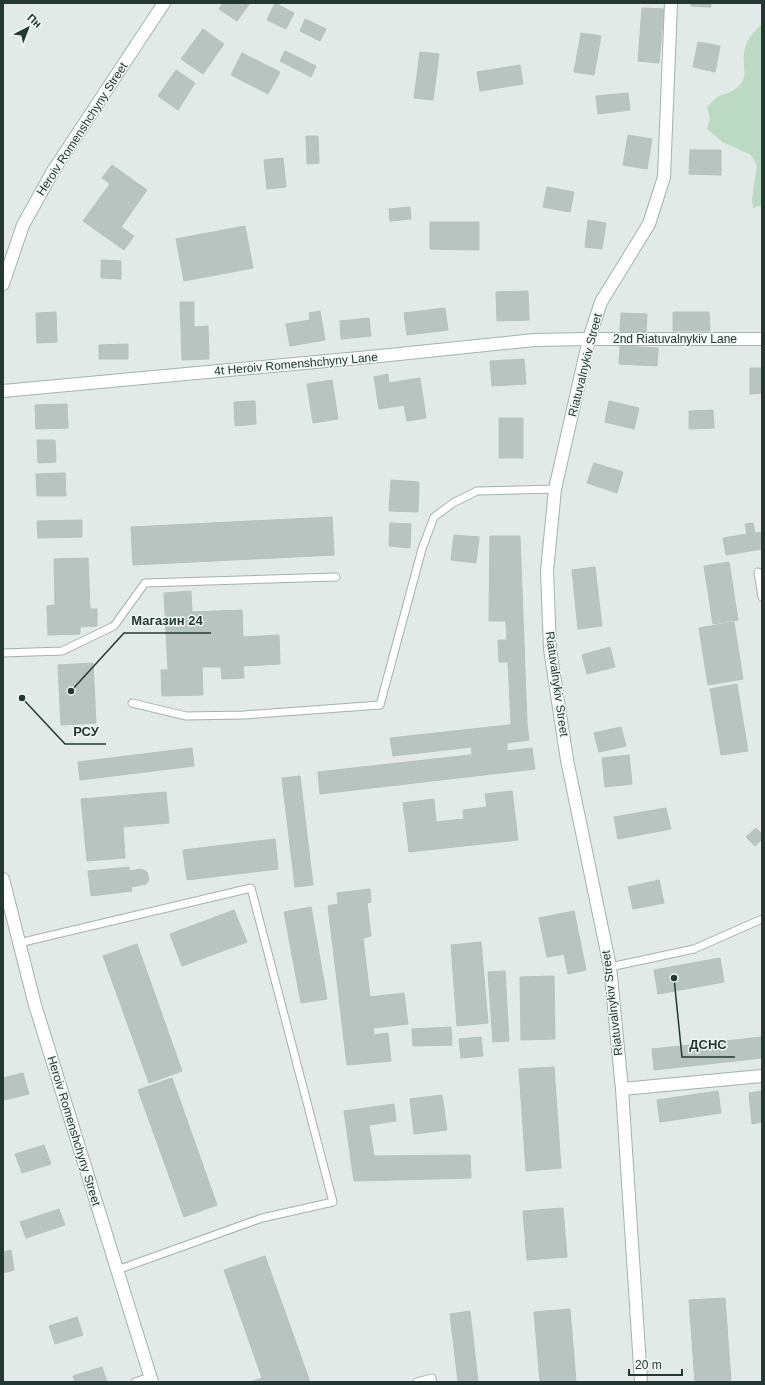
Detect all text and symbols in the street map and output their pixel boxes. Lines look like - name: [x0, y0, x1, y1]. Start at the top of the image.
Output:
- north arrow: [8, 8, 48, 48]
- text: Пн: [25, 11, 44, 30]
- street label: Heroiv Romenshchyny Street: [34, 59, 131, 198]
- street label: Riatuvalnykiv Street: [565, 311, 605, 418]
- street label: 2nd Riatuvalnykiv Lane: [613, 332, 737, 346]
- street label: 4t Heroiv Romenshchyny Lane: [214, 350, 379, 378]
- callout: Магазин 24: [124, 608, 211, 633]
- text: Магазин 24: [131, 613, 203, 628]
- street label: Riatuvalnykiv Street: [543, 631, 571, 738]
- callout: РСУ: [65, 719, 106, 744]
- text: РСУ: [73, 724, 100, 739]
- street label: Riatuvalnykiv Street: [599, 949, 625, 1056]
- callout: ДСНС: [682, 1032, 735, 1057]
- text: ДСНС: [689, 1037, 727, 1052]
- street label: Heroiv Romenshchyny Street: [44, 1054, 104, 1208]
- scale bar: [629, 1351, 682, 1377]
- text: 20 m: [635, 1358, 662, 1372]

